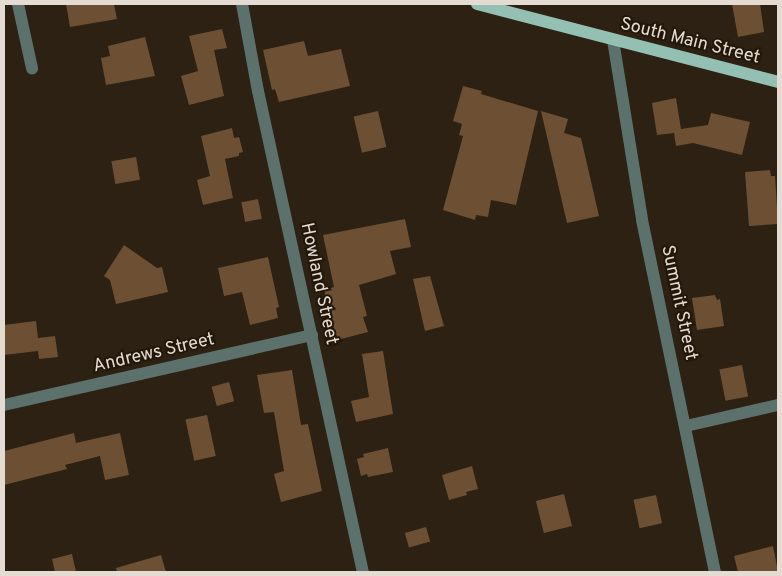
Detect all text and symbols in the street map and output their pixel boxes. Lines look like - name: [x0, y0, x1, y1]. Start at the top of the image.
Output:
- street label: South Main Street: [618, 14, 762, 70]
- street label: Howland Street: [295, 221, 341, 347]
- street label: Summit Street: [655, 244, 701, 362]
- street label: Andrews Street: [91, 330, 217, 378]

